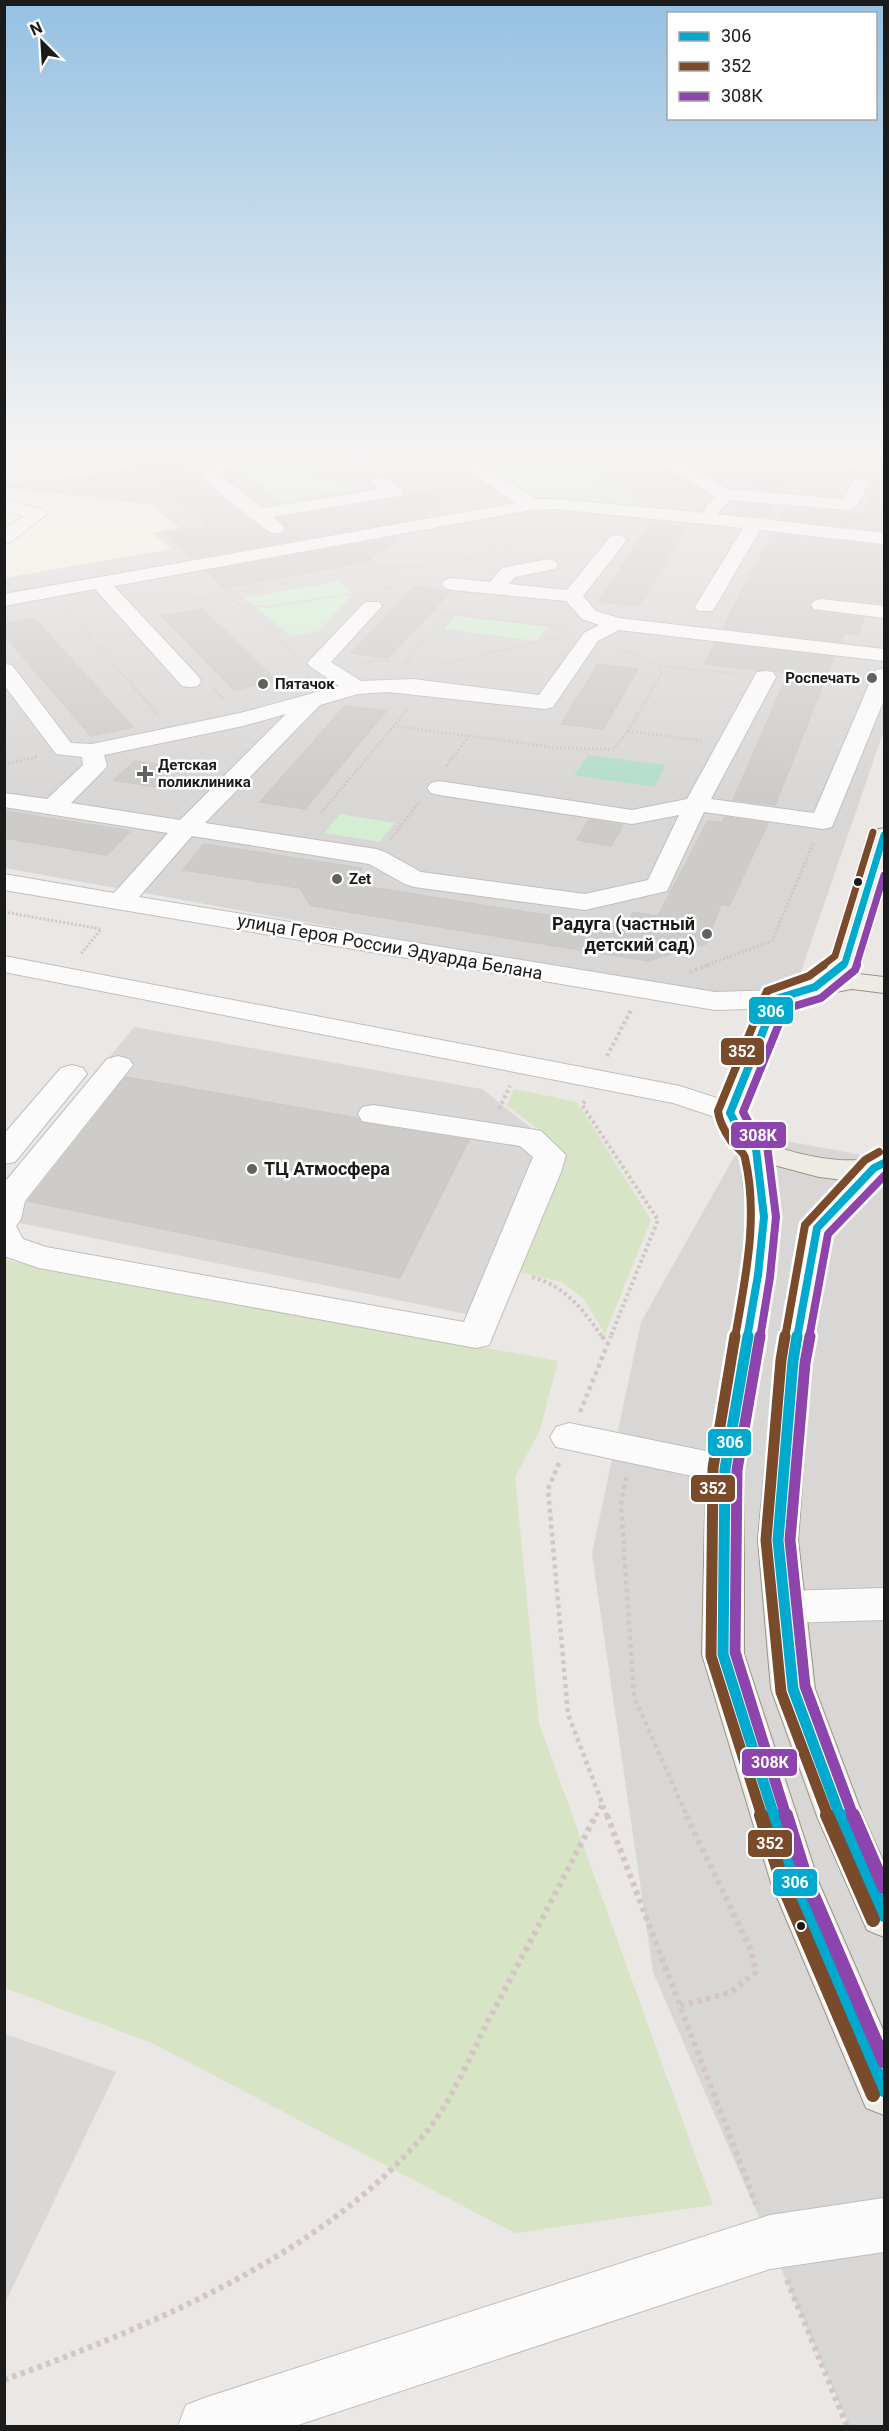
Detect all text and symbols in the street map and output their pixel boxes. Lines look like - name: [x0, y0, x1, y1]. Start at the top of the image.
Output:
- north arrow: [12, 12, 72, 72]
- legend: [667, 12, 877, 120]
- text: N: [27, 18, 45, 40]
- text: 306: [721, 25, 751, 46]
- text: 352: [721, 55, 751, 76]
- text: 308К: [721, 85, 763, 106]
- place label: Роспечать: [785, 669, 860, 687]
- marker: Роспечать: [865, 671, 879, 685]
- place label: Пятачок: [275, 675, 335, 693]
- marker: Пятачок: [256, 677, 270, 691]
- place label: Детская поликлиника: [158, 756, 251, 791]
- marker: Детская поликлиника: [136, 765, 154, 783]
- place label: Zet: [349, 870, 371, 888]
- marker: Zet: [330, 872, 344, 886]
- unlabelled marker: [852, 876, 864, 888]
- street label: улица Героя России Эдуарда Белана: [236, 909, 544, 984]
- place label: Радуга (частный детский сад): [552, 913, 695, 956]
- marker: Радуга (частный детский сад): [700, 927, 714, 941]
- line badge: 306: [748, 996, 794, 1025]
- text: 306: [757, 1002, 785, 1021]
- line badge: 352: [720, 1037, 765, 1066]
- text: 352: [728, 1042, 756, 1061]
- line badge: 308К: [730, 1121, 787, 1149]
- text: 308К: [739, 1126, 778, 1145]
- place label: ТЦ Атмосфера: [264, 1158, 390, 1179]
- marker: ТЦ Атмосфера: [245, 1162, 259, 1176]
- line badge: 306: [707, 1428, 752, 1457]
- text: 306: [716, 1433, 744, 1452]
- line badge: 352: [690, 1474, 736, 1503]
- text: 352: [699, 1479, 727, 1498]
- line badge: 308К: [741, 1748, 798, 1777]
- text: 308К: [751, 1753, 790, 1772]
- line badge: 352: [747, 1829, 793, 1858]
- text: 352: [756, 1834, 784, 1853]
- line badge: 306: [772, 1868, 818, 1897]
- text: 306: [781, 1873, 809, 1892]
- unlabelled marker: [795, 1920, 807, 1932]

